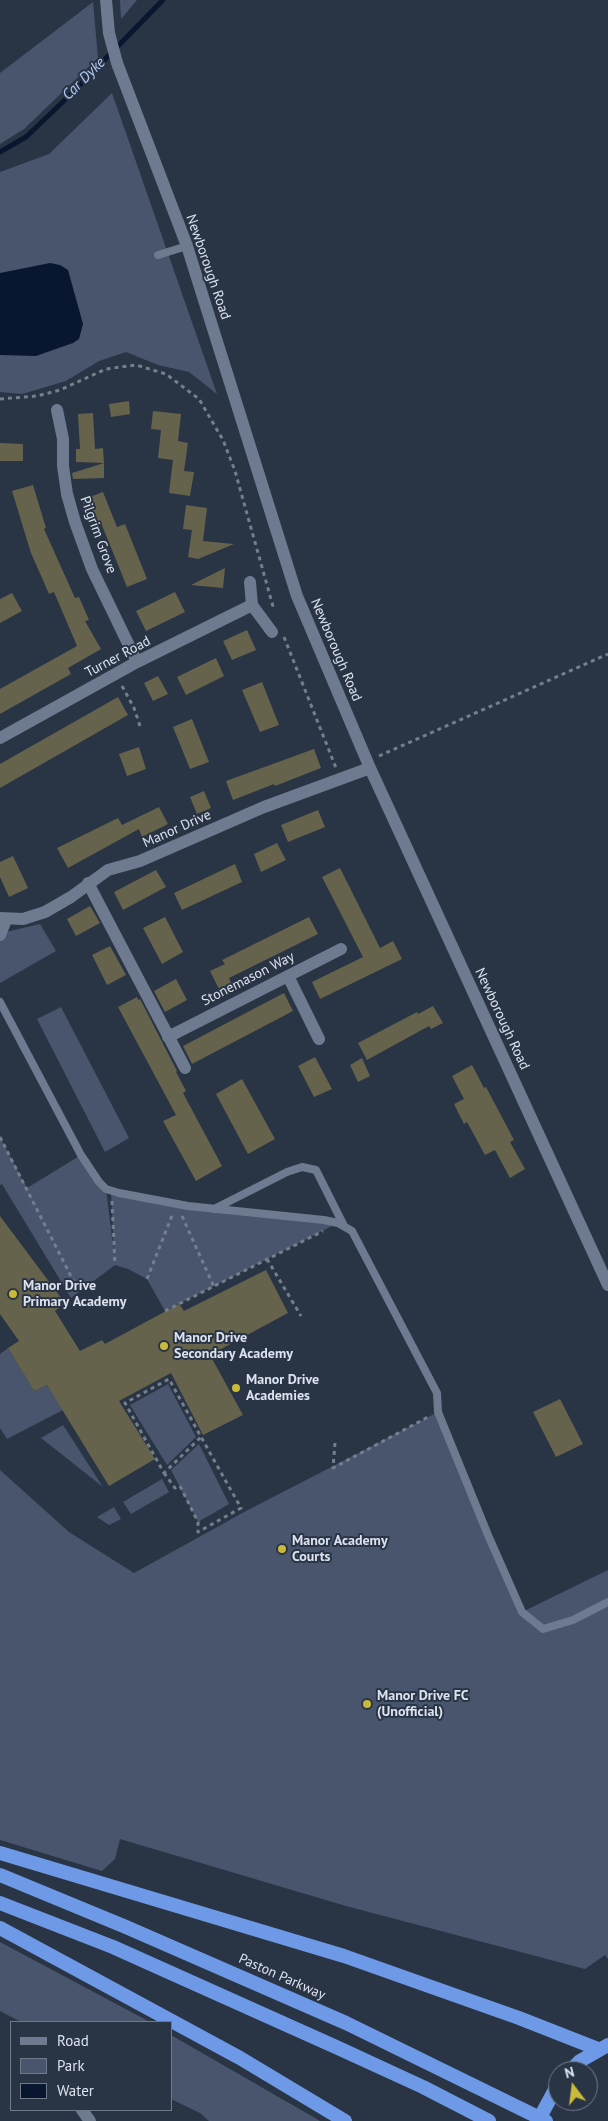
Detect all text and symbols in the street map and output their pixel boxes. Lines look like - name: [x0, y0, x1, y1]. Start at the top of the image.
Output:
- water label: Car Dyke: [59, 54, 109, 104]
- street label: Newborough Road: [182, 212, 234, 322]
- street label: Pilgrim Grove: [76, 494, 120, 576]
- street label: Newborough Road: [307, 596, 365, 704]
- street label: Turner Road: [82, 633, 154, 681]
- street label: Manor Drive: [140, 806, 214, 852]
- street label: Stonemason Way: [199, 948, 297, 1010]
- street label: Newborough Road: [471, 966, 533, 1072]
- place label: Manor Drive Primary Academy: [23, 1278, 126, 1310]
- marker: Manor Drive Primary Academy: [7, 1288, 19, 1300]
- place label: Manor Drive Secondary Academy: [174, 1330, 293, 1362]
- marker: Manor Drive Secondary Academy: [158, 1340, 170, 1352]
- place label: Manor Drive Academies: [246, 1372, 319, 1404]
- marker: Manor Drive Academies: [230, 1382, 242, 1394]
- place label: Manor Academy Courts: [292, 1533, 388, 1565]
- marker: Manor Academy Courts: [276, 1543, 288, 1555]
- place label: Manor Drive FC (Unofficial): [377, 1688, 469, 1720]
- marker: Manor Drive FC (Unofficial): [361, 1698, 373, 1710]
- street label: Paston Parkway: [236, 1950, 328, 2004]
- legend: [10, 2021, 172, 2111]
- text: Road: [57, 2031, 89, 2050]
- text: Park: [57, 2056, 85, 2075]
- north arrow: [548, 2061, 598, 2111]
- text: N: [563, 2063, 576, 2082]
- text: Water: [57, 2081, 94, 2100]

